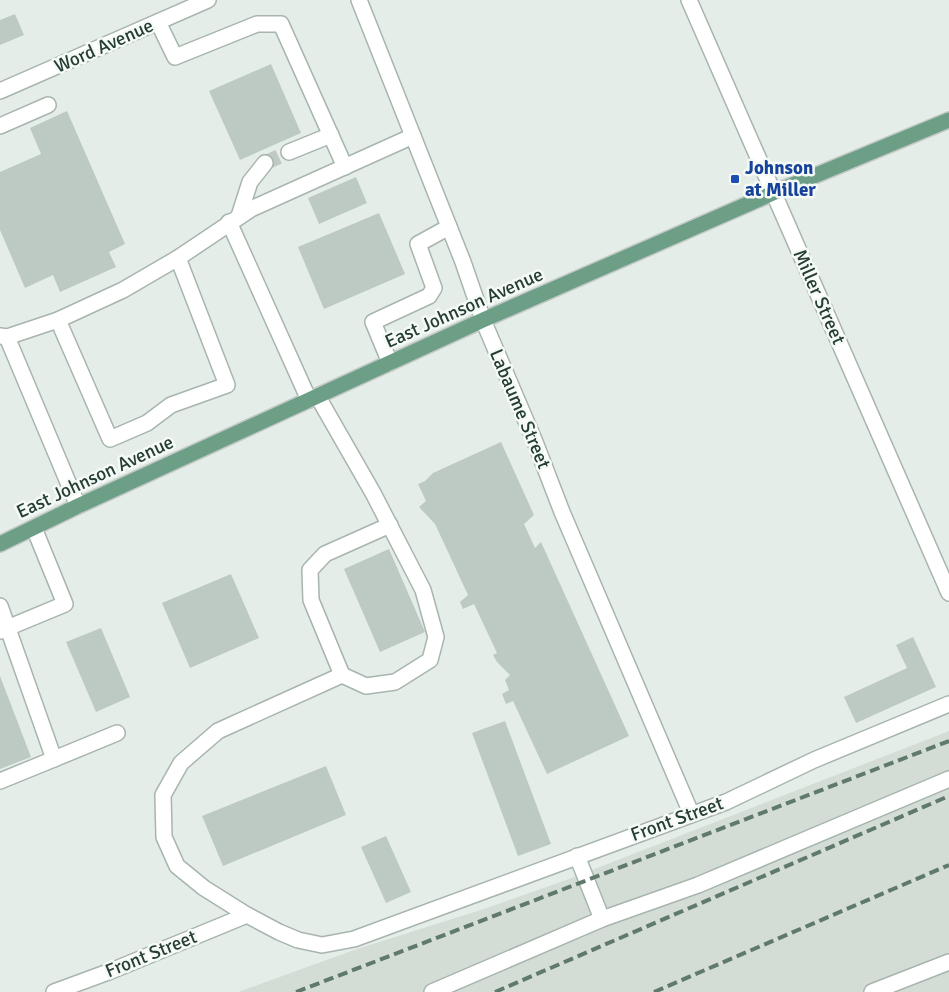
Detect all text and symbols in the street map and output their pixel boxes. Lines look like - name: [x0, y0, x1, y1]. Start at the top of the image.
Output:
- street label: Word Avenue: [51, 14, 157, 78]
- place label: Johnson at Miller: [745, 156, 816, 202]
- marker: Johnson at Miller: [729, 173, 741, 185]
- street label: Miller Street: [787, 246, 851, 349]
- street label: East Johnson Avenue: [381, 262, 547, 354]
- street label: Labaume Street: [484, 346, 556, 473]
- street label: East Johnson Avenue: [13, 430, 177, 524]
- street label: Front Street: [627, 791, 727, 847]
- street label: Front Street: [102, 925, 201, 983]

